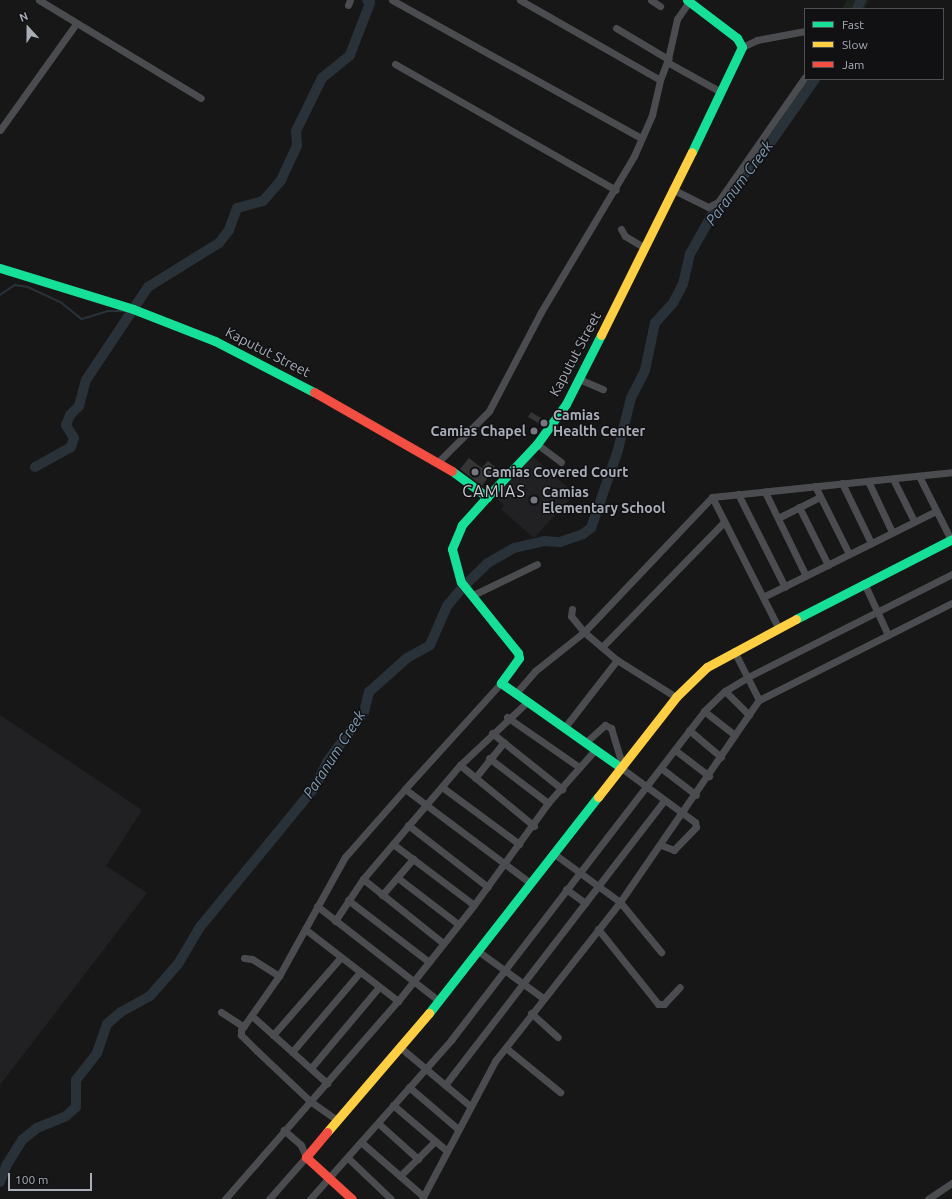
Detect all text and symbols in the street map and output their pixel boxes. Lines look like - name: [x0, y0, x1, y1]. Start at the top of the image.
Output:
- north arrow: [8, 8, 48, 48]
- legend: [804, 8, 944, 80]
- text: N: [18, 10, 30, 24]
- text: Fast: [842, 18, 864, 31]
- text: Slow: [842, 38, 868, 51]
- text: Jam: [842, 58, 864, 71]
- water label: Paranum Creek: [701, 137, 777, 229]
- street label: Kaputut Street: [546, 309, 604, 399]
- street label: Kaputut Street: [223, 323, 313, 381]
- place label: Camias Health Center: [553, 407, 645, 440]
- marker: Camias Health Center: [538, 417, 550, 429]
- place label: Camias Chapel: [430, 423, 526, 439]
- marker: Camias Chapel: [529, 426, 539, 436]
- place label: Camias Covered Court: [483, 464, 628, 480]
- marker: Camias Covered Court: [470, 467, 480, 477]
- district label: CAMIAS: [462, 481, 526, 501]
- place label: Camias Elementary School: [542, 484, 665, 516]
- marker: Camias Elementary School: [529, 495, 539, 505]
- water label: Paranum Creek: [299, 707, 369, 801]
- scale bar: [10, 1165, 94, 1191]
- text: 100 m: [15, 1173, 48, 1186]

